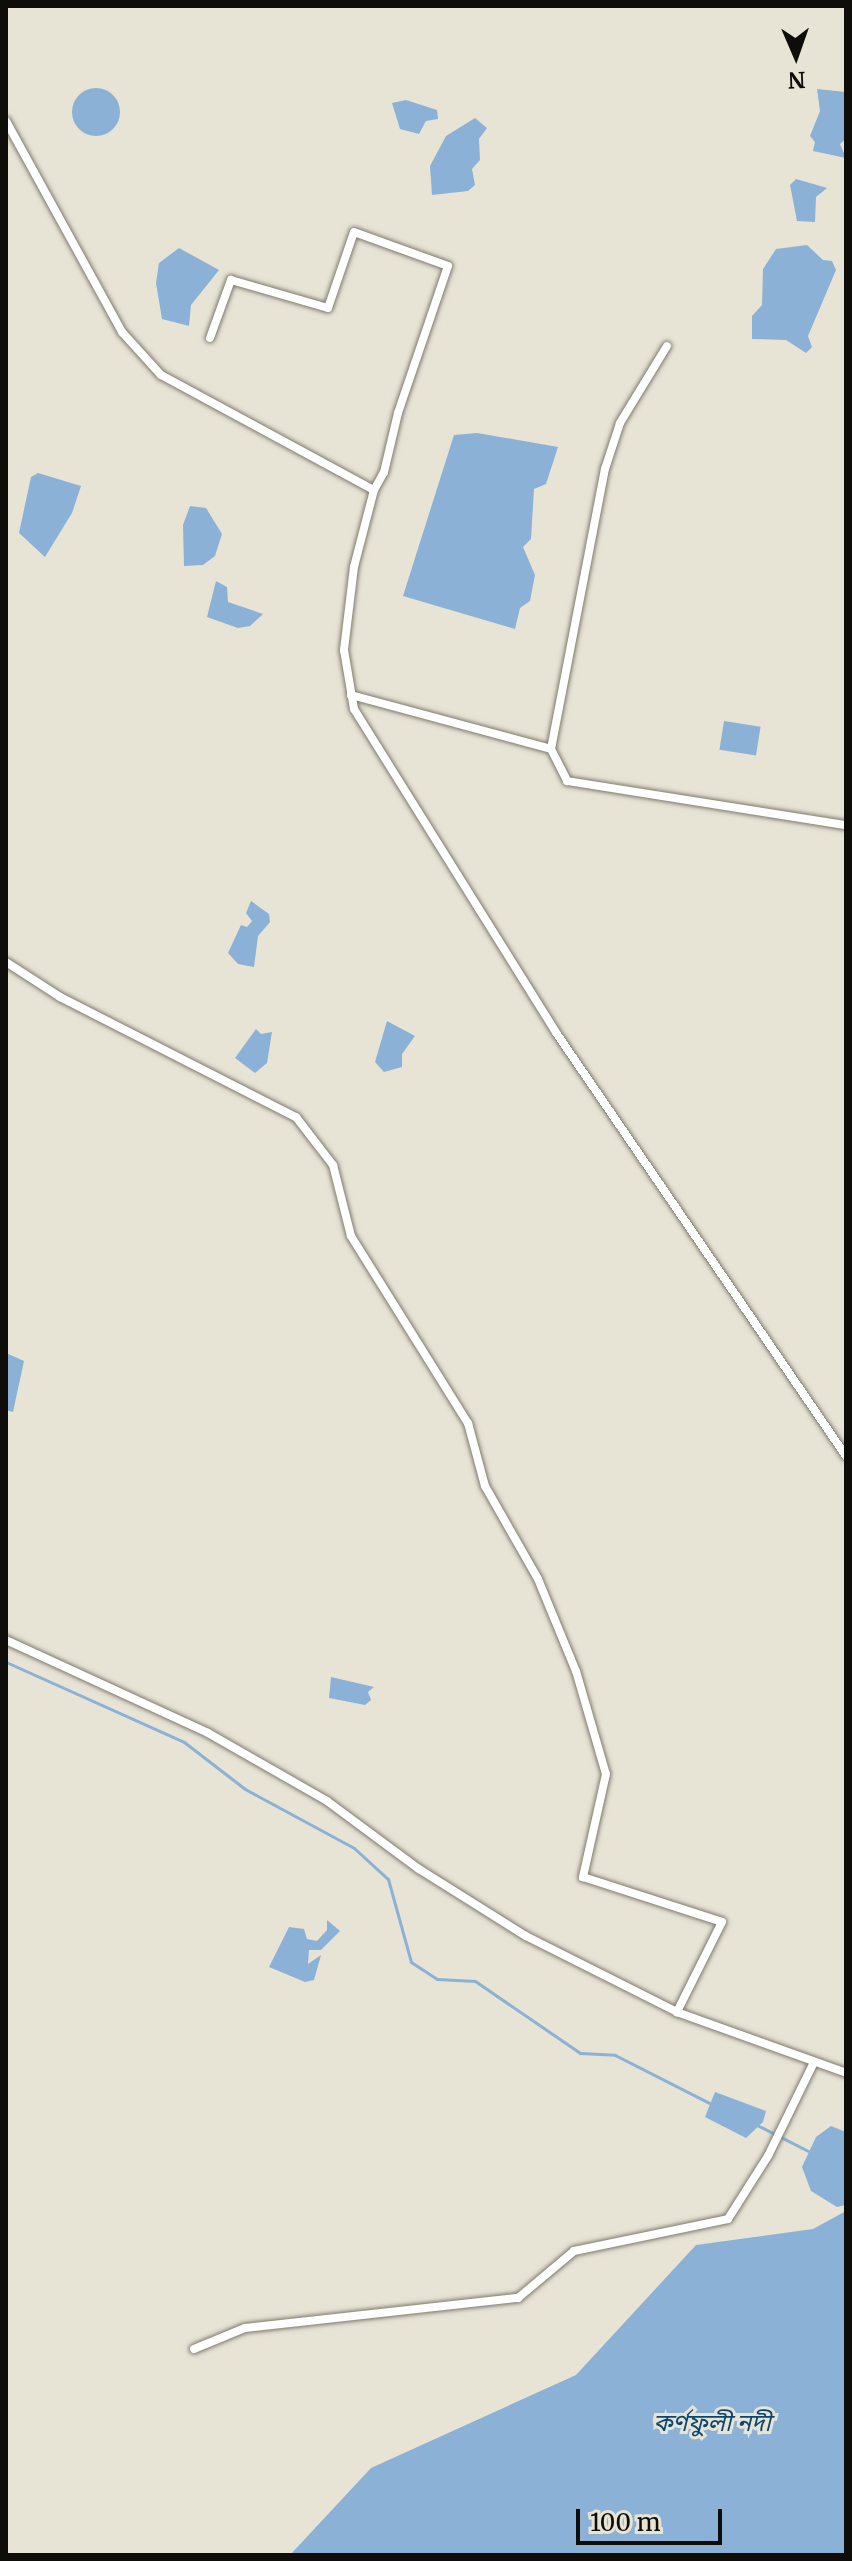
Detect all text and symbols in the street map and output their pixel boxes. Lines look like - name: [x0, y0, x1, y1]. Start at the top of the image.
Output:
- north arrow: [756, 16, 836, 96]
- text: N: [788, 66, 806, 94]
- water label: কর্ণফুলী নদী: [653, 2409, 771, 2437]
- scale bar: [580, 2493, 726, 2543]
- text: 100 m: [590, 2507, 660, 2538]

